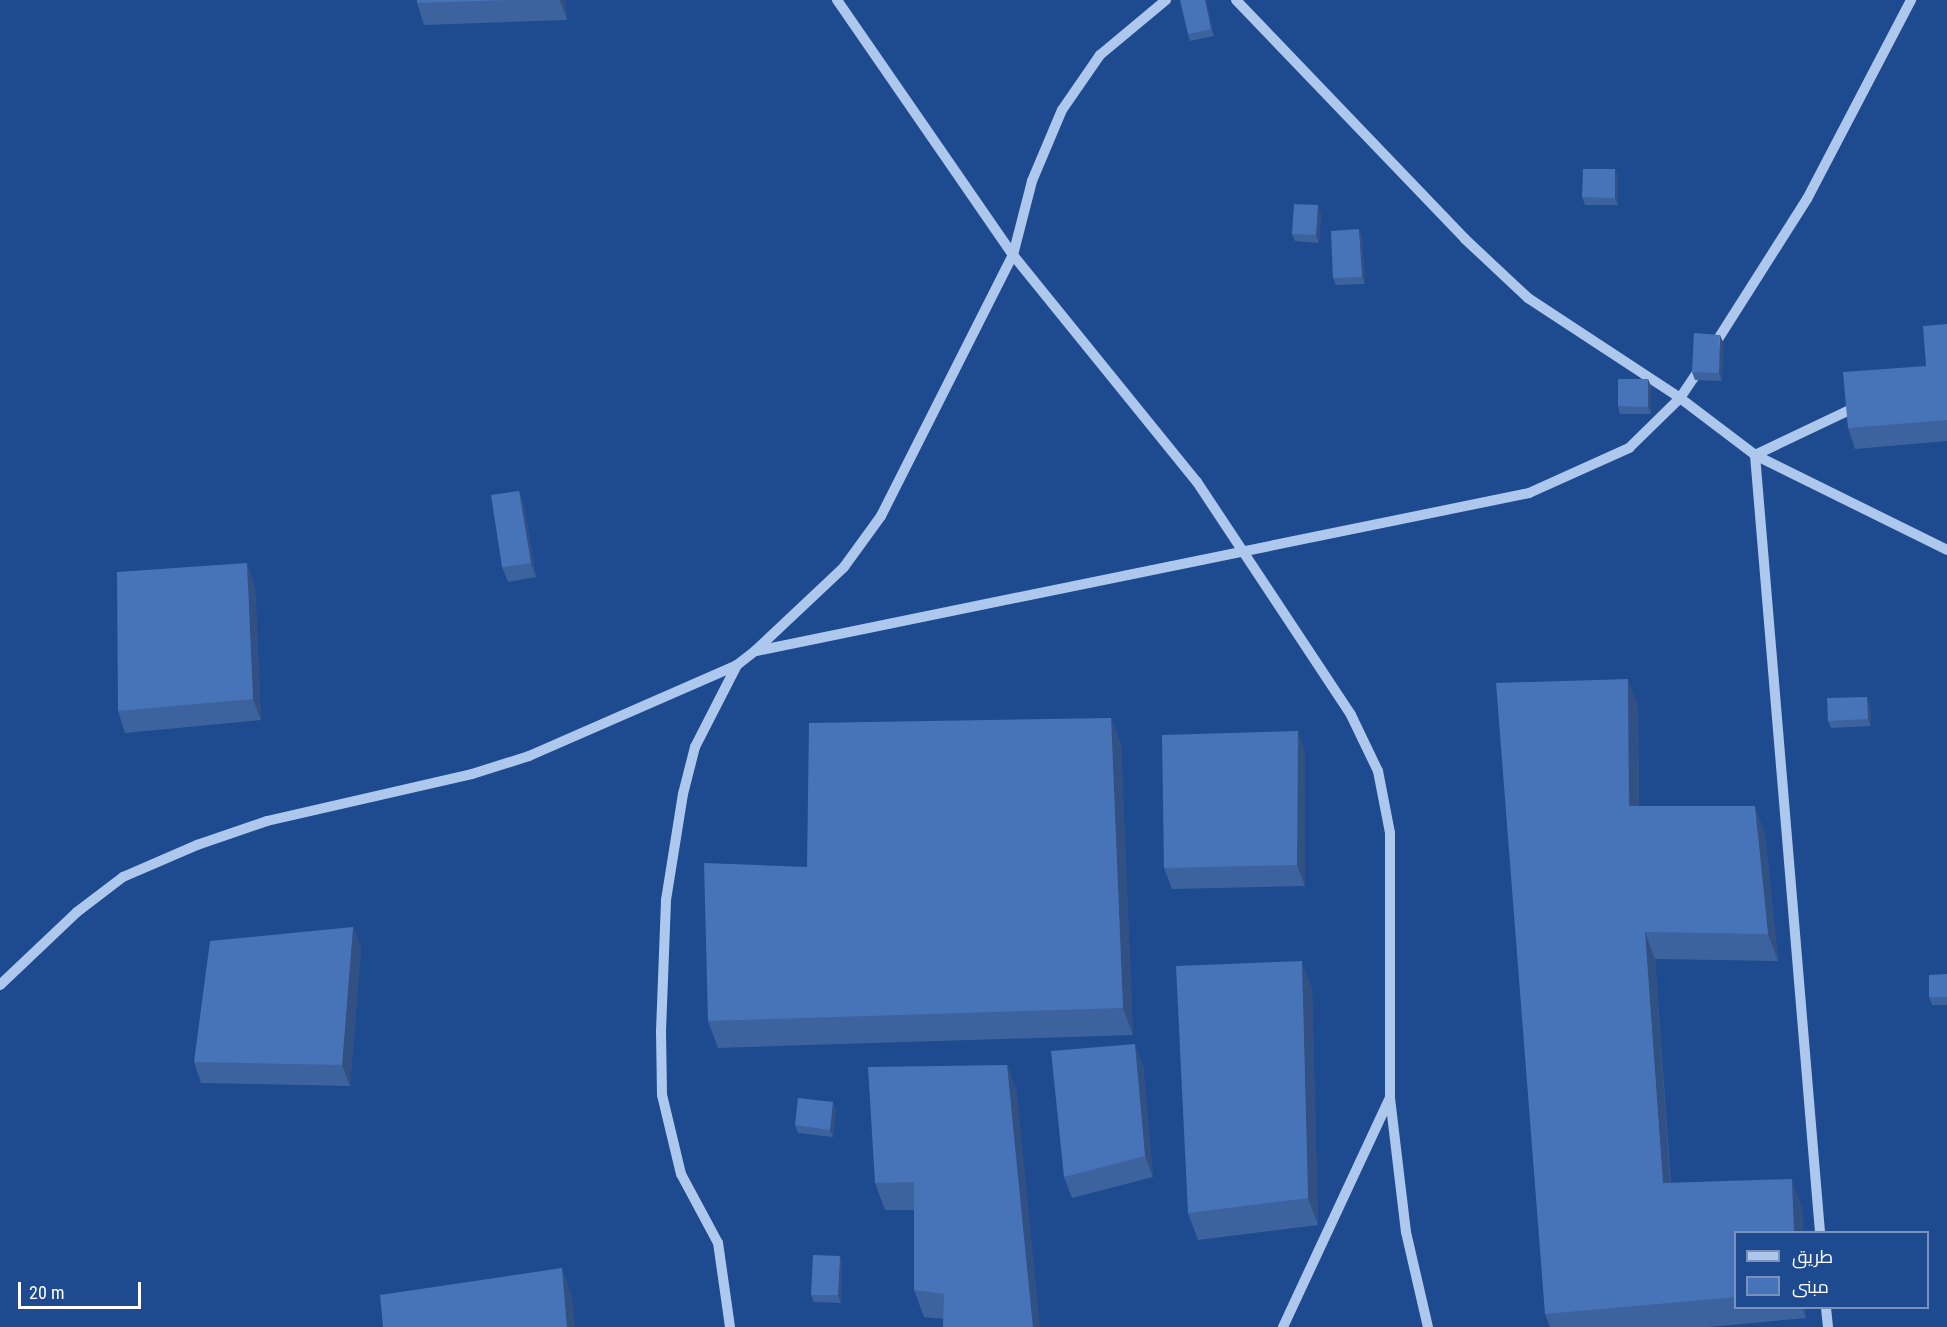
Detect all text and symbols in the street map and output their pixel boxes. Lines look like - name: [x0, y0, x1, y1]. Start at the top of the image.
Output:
- legend: [1734, 1231, 1929, 1309]
- text: طريق: [1792, 1246, 1833, 1267]
- scale bar: [21, 1270, 144, 1308]
- text: مبنى: [1792, 1276, 1829, 1297]
- text: 20 m: [29, 1282, 64, 1303]

